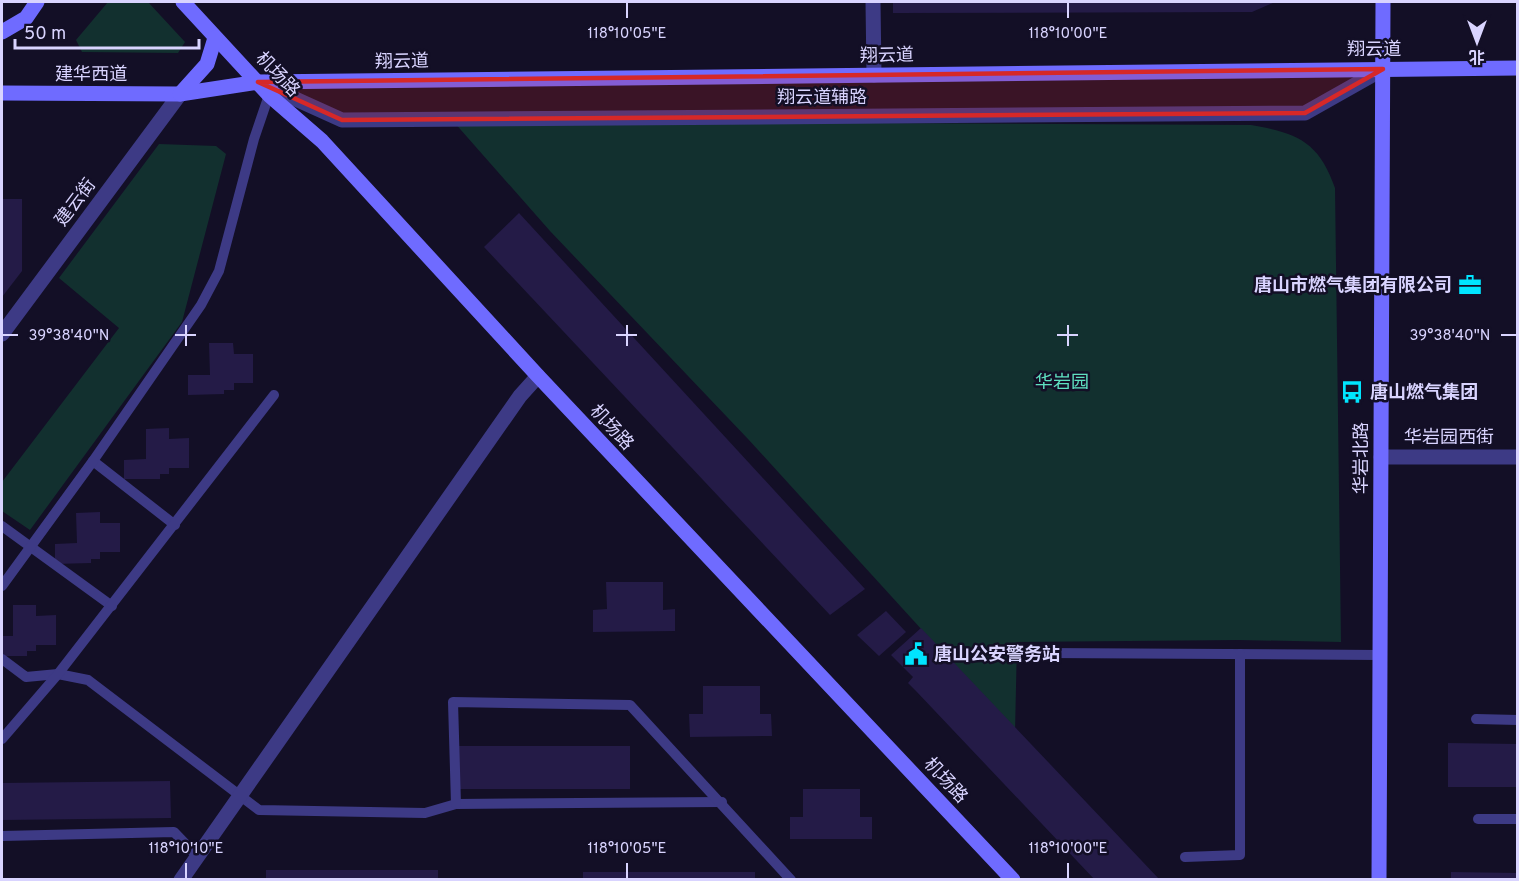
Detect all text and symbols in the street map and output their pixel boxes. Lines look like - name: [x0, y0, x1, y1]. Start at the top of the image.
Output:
- scale bar: [15, 12, 200, 50]
- north arrow: [1447, 12, 1507, 72]
- text: 50 m: [24, 23, 66, 46]
- text: 118°10'05"E: [588, 25, 666, 44]
- text: 118°10'00"E: [1028, 25, 1108, 44]
- street label: 翔云道: [1347, 39, 1401, 62]
- street label: 翔云道: [860, 45, 914, 68]
- text: 北: [1469, 45, 1485, 65]
- street label: 机场路: [250, 48, 304, 102]
- street label: 翔云道: [375, 51, 429, 74]
- street label: 建华西道: [55, 64, 127, 87]
- street label: 翔云道辅路: [777, 87, 867, 110]
- street label: 建云街: [51, 174, 102, 231]
- office icon: 唐山市燃气集团有限公司: [1457, 272, 1483, 298]
- place label: 唐山市燃气集团有限公司: [1254, 275, 1452, 298]
- text: 39°38'40"N: [29, 327, 109, 346]
- text: 39°38'40"N: [1410, 327, 1490, 346]
- park label: 华岩园: [1035, 372, 1089, 395]
- bus stop icon: 唐山燃气集团: [1339, 379, 1365, 405]
- place label: 唐山燃气集团: [1370, 382, 1478, 405]
- street label: 机场路: [584, 400, 638, 456]
- street label: 华岩北路: [1351, 422, 1374, 494]
- street label: 华岩园西街: [1404, 427, 1494, 450]
- public building icon: 唐山公安警务站: [903, 641, 929, 667]
- place label: 唐山公安警务站: [934, 644, 1060, 667]
- street label: 机场路: [918, 753, 972, 809]
- text: 118°10'10"E: [148, 840, 224, 859]
- text: 118°10'05"E: [588, 840, 666, 859]
- text: 118°10'00"E: [1028, 840, 1108, 859]

